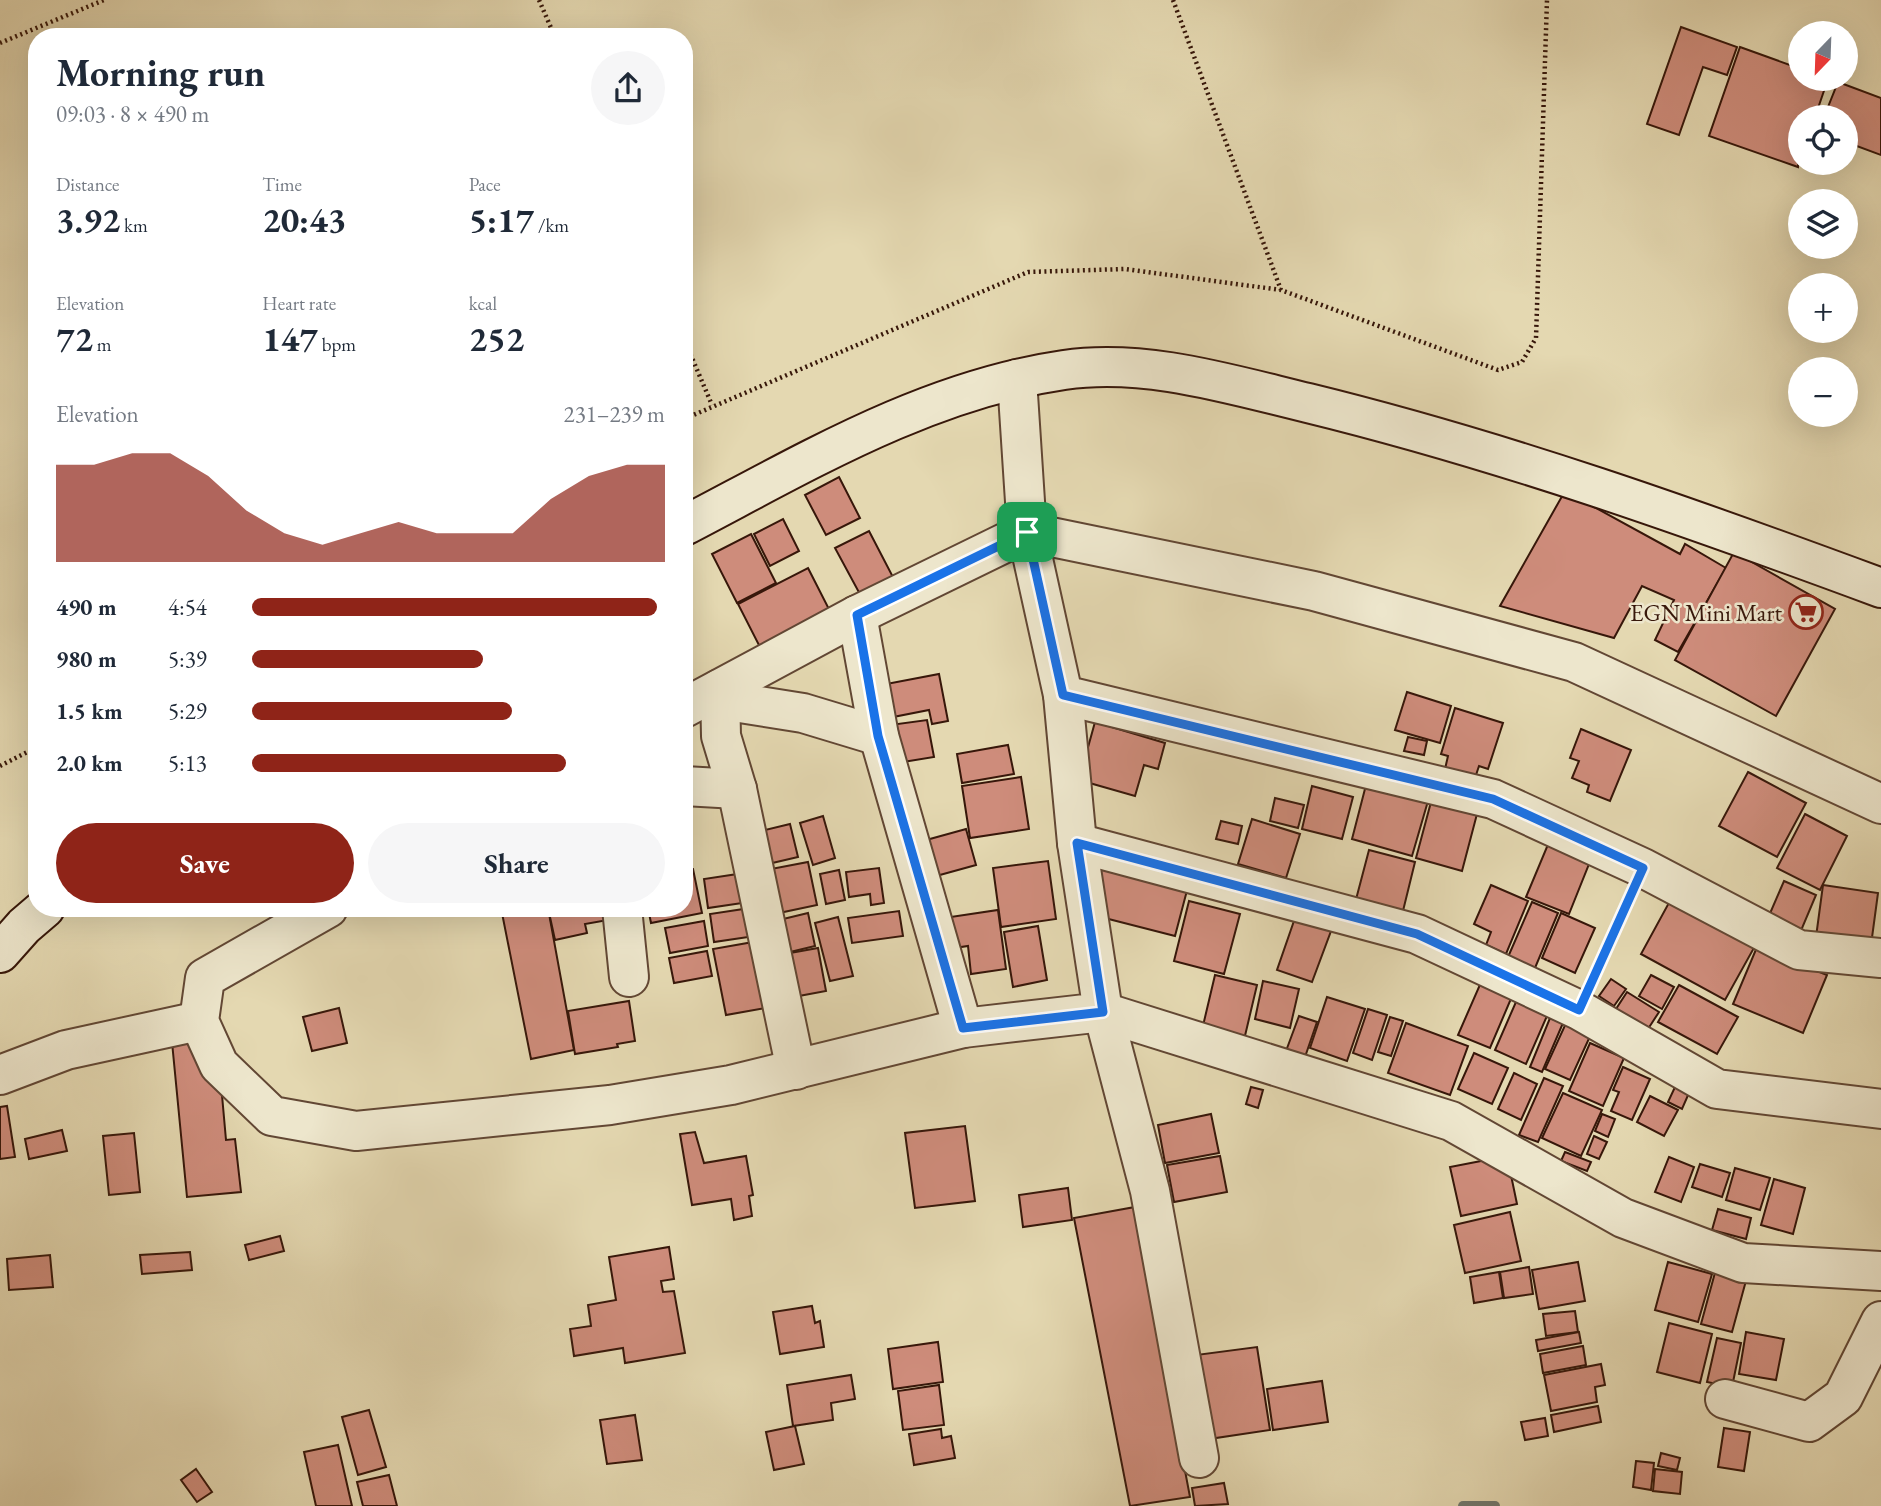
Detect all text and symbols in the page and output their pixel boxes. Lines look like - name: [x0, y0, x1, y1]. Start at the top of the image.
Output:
- north arrow: [1788, 21, 1858, 91]
- map controls: [1788, 21, 1858, 427]
- text: Morning run: [56, 48, 265, 97]
- button: share: [591, 51, 665, 125]
- text: 09:03 · 8 × 490 m: [56, 99, 209, 129]
- button: locate: [1788, 105, 1858, 175]
- text: Distance: [56, 172, 119, 197]
- text: Time: [262, 172, 302, 197]
- text: Pace: [469, 172, 501, 197]
- button: layers: [1788, 189, 1858, 259]
- text: 3.92: [56, 197, 120, 242]
- text: 20:43: [262, 197, 346, 242]
- text: 5:17: [469, 197, 534, 242]
- text: km: [120, 213, 148, 238]
- text: /km: [534, 213, 569, 238]
- button: +: [1788, 273, 1858, 343]
- text: Elevation: [56, 291, 124, 316]
- text: Heart rate: [262, 291, 336, 316]
- text: kcal: [469, 291, 497, 316]
- text: 72: [56, 316, 93, 361]
- text: 147: [262, 316, 318, 361]
- text: 252: [469, 316, 524, 361]
- text: m: [93, 332, 112, 357]
- text: bpm: [318, 332, 356, 357]
- button: −: [1788, 357, 1858, 427]
- text: Elevation: [56, 399, 139, 429]
- text: 231–239 m: [564, 399, 665, 429]
- pin: [997, 502, 1057, 562]
- icon: arrive: [1008, 513, 1046, 551]
- text: 490 m: [56, 592, 117, 622]
- text: 4:54: [168, 592, 207, 622]
- supermarket icon: EGN Mini Mart: [1787, 593, 1825, 631]
- place label: EGN Mini Mart: [1630, 597, 1782, 628]
- text: 980 m: [56, 644, 117, 674]
- text: 5:39: [168, 644, 207, 674]
- text: 1.5 km: [56, 696, 123, 726]
- text: 5:29: [168, 696, 207, 726]
- text: 2.0 km: [56, 748, 123, 778]
- text: 5:13: [168, 748, 207, 778]
- button: Save: [56, 823, 354, 903]
- button: Share: [368, 823, 665, 903]

